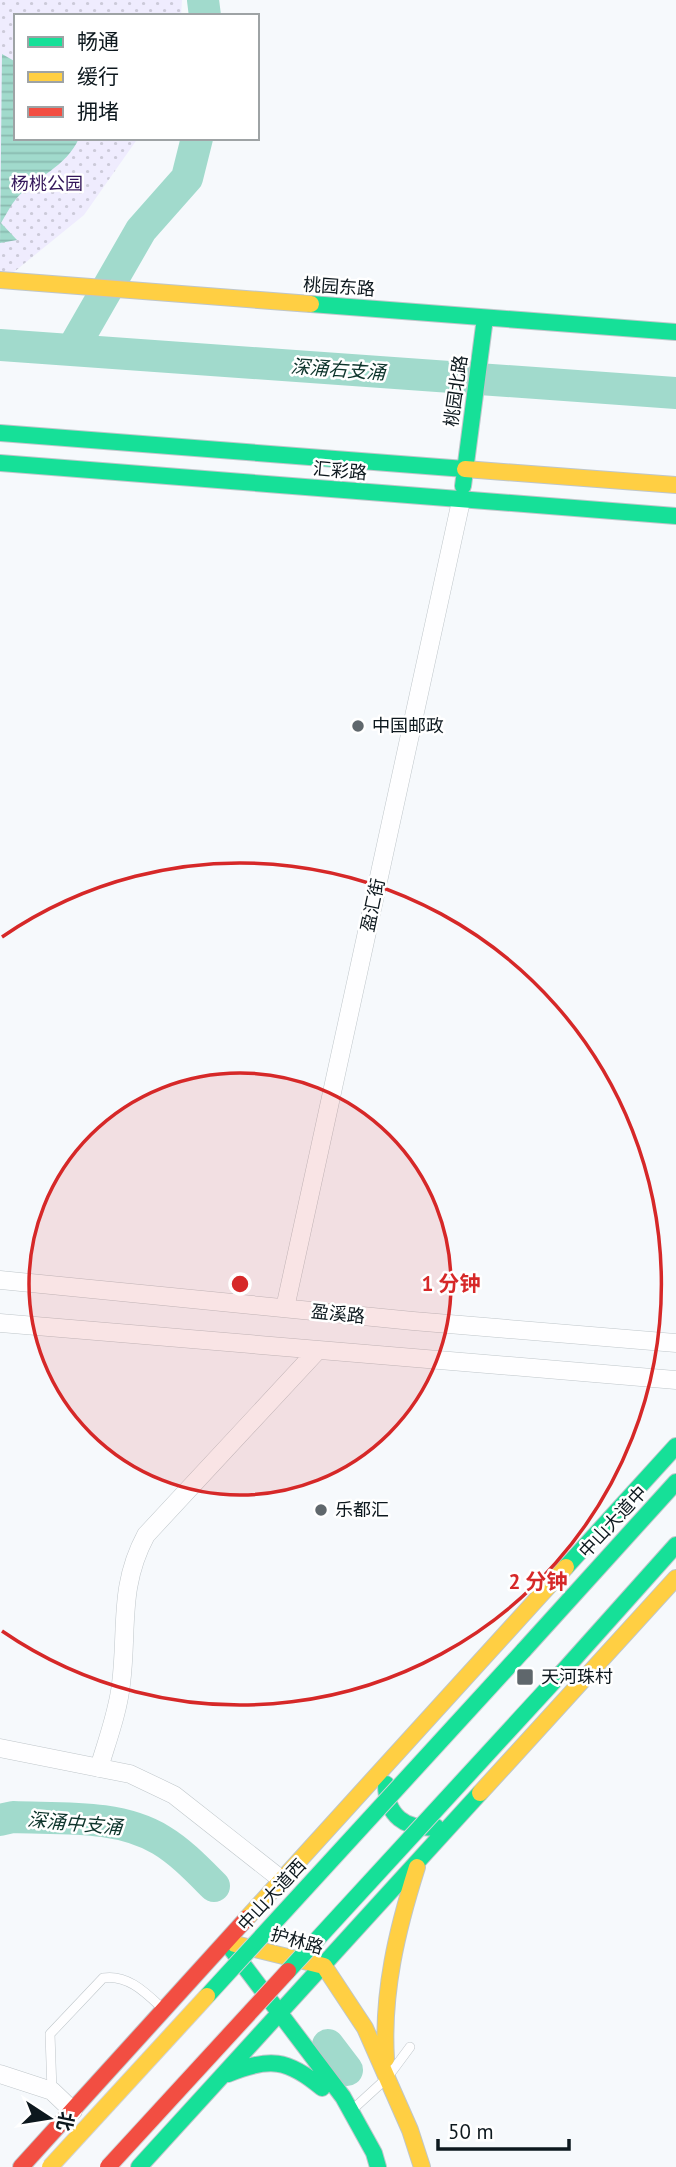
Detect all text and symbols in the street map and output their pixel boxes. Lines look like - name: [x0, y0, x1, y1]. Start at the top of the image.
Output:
- legend: [14, 14, 259, 140]
- text: 畅通: [77, 28, 119, 55]
- text: 缓行: [77, 63, 119, 90]
- text: 拥堵: [77, 98, 119, 125]
- park label: 杨桃公园: [11, 172, 83, 195]
- street label: 桃园东路: [302, 273, 376, 300]
- water label: 深涌右支涌: [290, 354, 388, 384]
- street label: 桃园北路: [439, 354, 472, 428]
- street label: 汇彩路: [312, 457, 368, 484]
- place label: 中国邮政: [372, 714, 444, 737]
- marker: 中国邮政: [350, 718, 366, 734]
- street label: 盈汇街: [356, 876, 389, 934]
- text: 1 分钟: [421, 1270, 481, 1297]
- centre of rings: [228, 1272, 252, 1296]
- street label: 盈溪路: [310, 1299, 366, 1328]
- street label: 中山大道中: [574, 1481, 652, 1562]
- place label: 乐都汇: [335, 1498, 389, 1521]
- marker: 乐都汇: [313, 1502, 329, 1518]
- text: 2 分钟: [508, 1568, 568, 1595]
- place label: 天河珠村: [541, 1665, 613, 1688]
- marker: 天河珠村: [515, 1667, 535, 1687]
- water label: 深涌中支涌: [27, 1807, 125, 1839]
- street label: 中山大道西: [233, 1854, 311, 1935]
- street label: 护林路: [268, 1922, 326, 1959]
- north arrow: [14, 2083, 84, 2153]
- scale bar: [438, 2108, 569, 2152]
- text: 北: [52, 2110, 79, 2133]
- text: 50 m: [448, 2118, 494, 2145]

